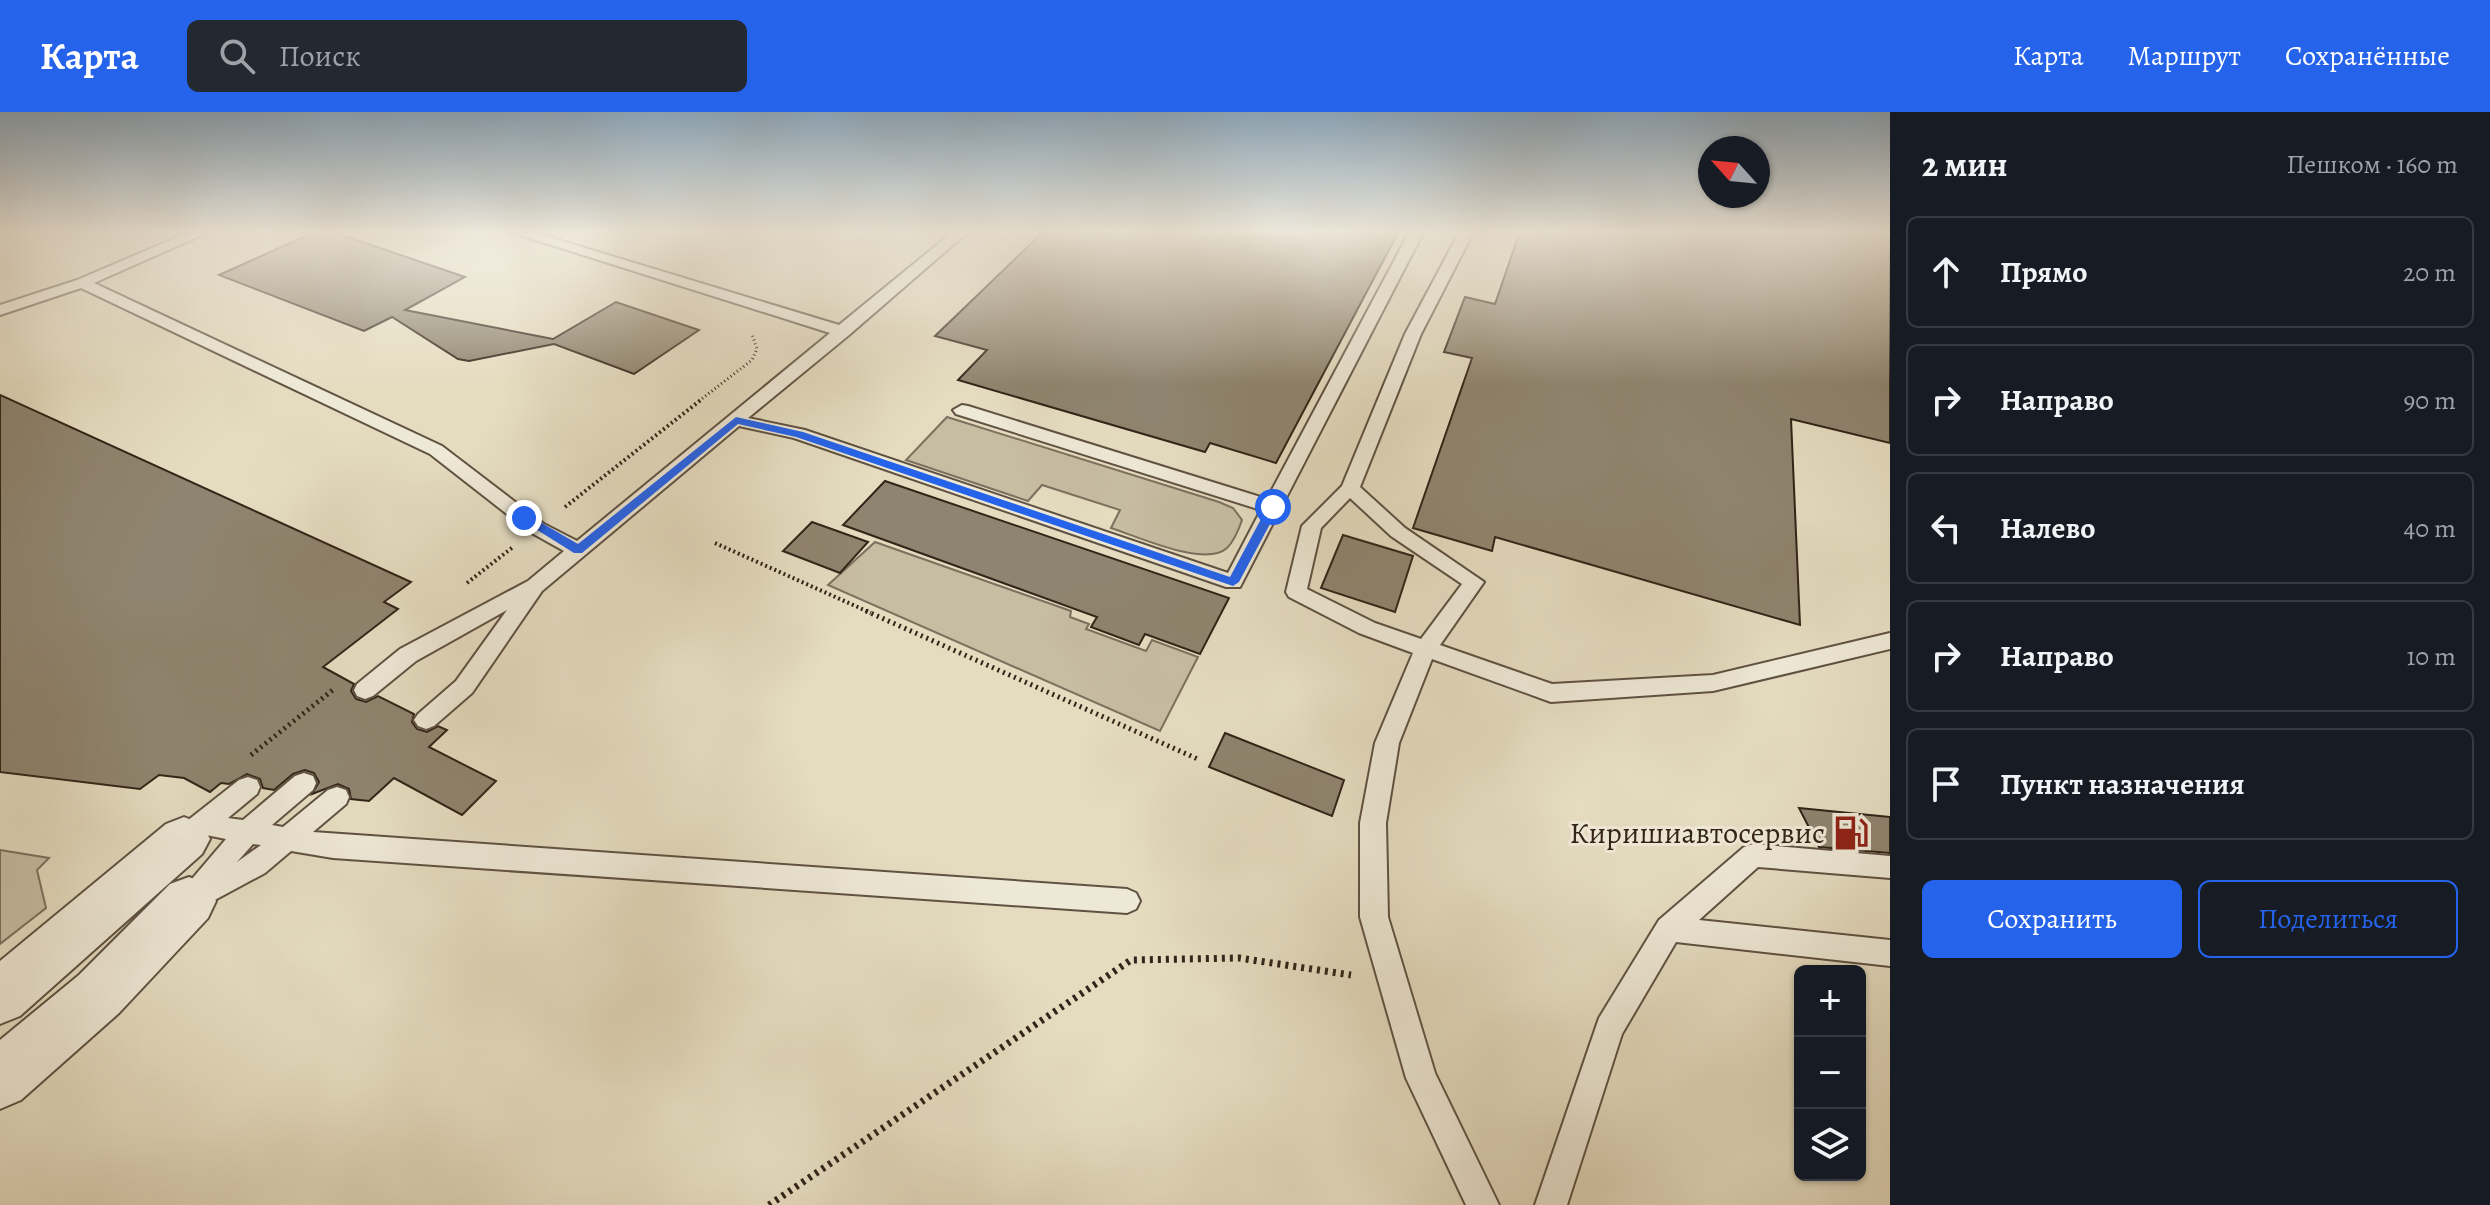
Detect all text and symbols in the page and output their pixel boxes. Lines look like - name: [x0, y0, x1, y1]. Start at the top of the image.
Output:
- search box: [187, 20, 747, 92]
- text: Карта: [40, 30, 139, 82]
- icon: search: [215, 34, 259, 78]
- text: Поиск: [279, 36, 361, 76]
- text: Карта: [2013, 37, 2084, 75]
- text: Маршрут: [2128, 37, 2241, 75]
- text: Сохранённые: [2285, 37, 2450, 75]
- north arrow: [1698, 136, 1770, 208]
- text: 2 мин: [1922, 141, 2008, 188]
- text: Пешком · 160 m: [2286, 147, 2458, 182]
- icon: ahead: [1924, 250, 1968, 294]
- text: Прямо: [2000, 252, 2087, 292]
- text: 20 m: [2403, 255, 2456, 290]
- icon: right: [1924, 378, 1968, 422]
- text: Направо: [2000, 380, 2114, 420]
- text: 90 m: [2404, 383, 2456, 418]
- route start: [1255, 489, 1291, 525]
- route end: [506, 500, 542, 536]
- icon: left: [1924, 506, 1968, 550]
- text: Налево: [2000, 508, 2095, 548]
- text: 40 m: [2404, 511, 2456, 546]
- icon: right: [1924, 634, 1968, 678]
- text: Направо: [2000, 636, 2114, 676]
- text: 10 m: [2406, 639, 2456, 674]
- icon: arrive: [1924, 762, 1968, 806]
- text: Пункт назначения: [2000, 764, 2245, 804]
- place label: Киришиавтосервис: [1569, 813, 1825, 853]
- fuel station icon: Киришиавтосервис: [1832, 814, 1870, 852]
- button: Сохранить: [1922, 880, 2182, 958]
- button: Поделиться: [2198, 880, 2458, 958]
- map controls: [1794, 965, 1866, 1181]
- button: +: [1794, 965, 1866, 1037]
- button: −: [1794, 1037, 1866, 1109]
- button: layers: [1794, 1109, 1866, 1181]

